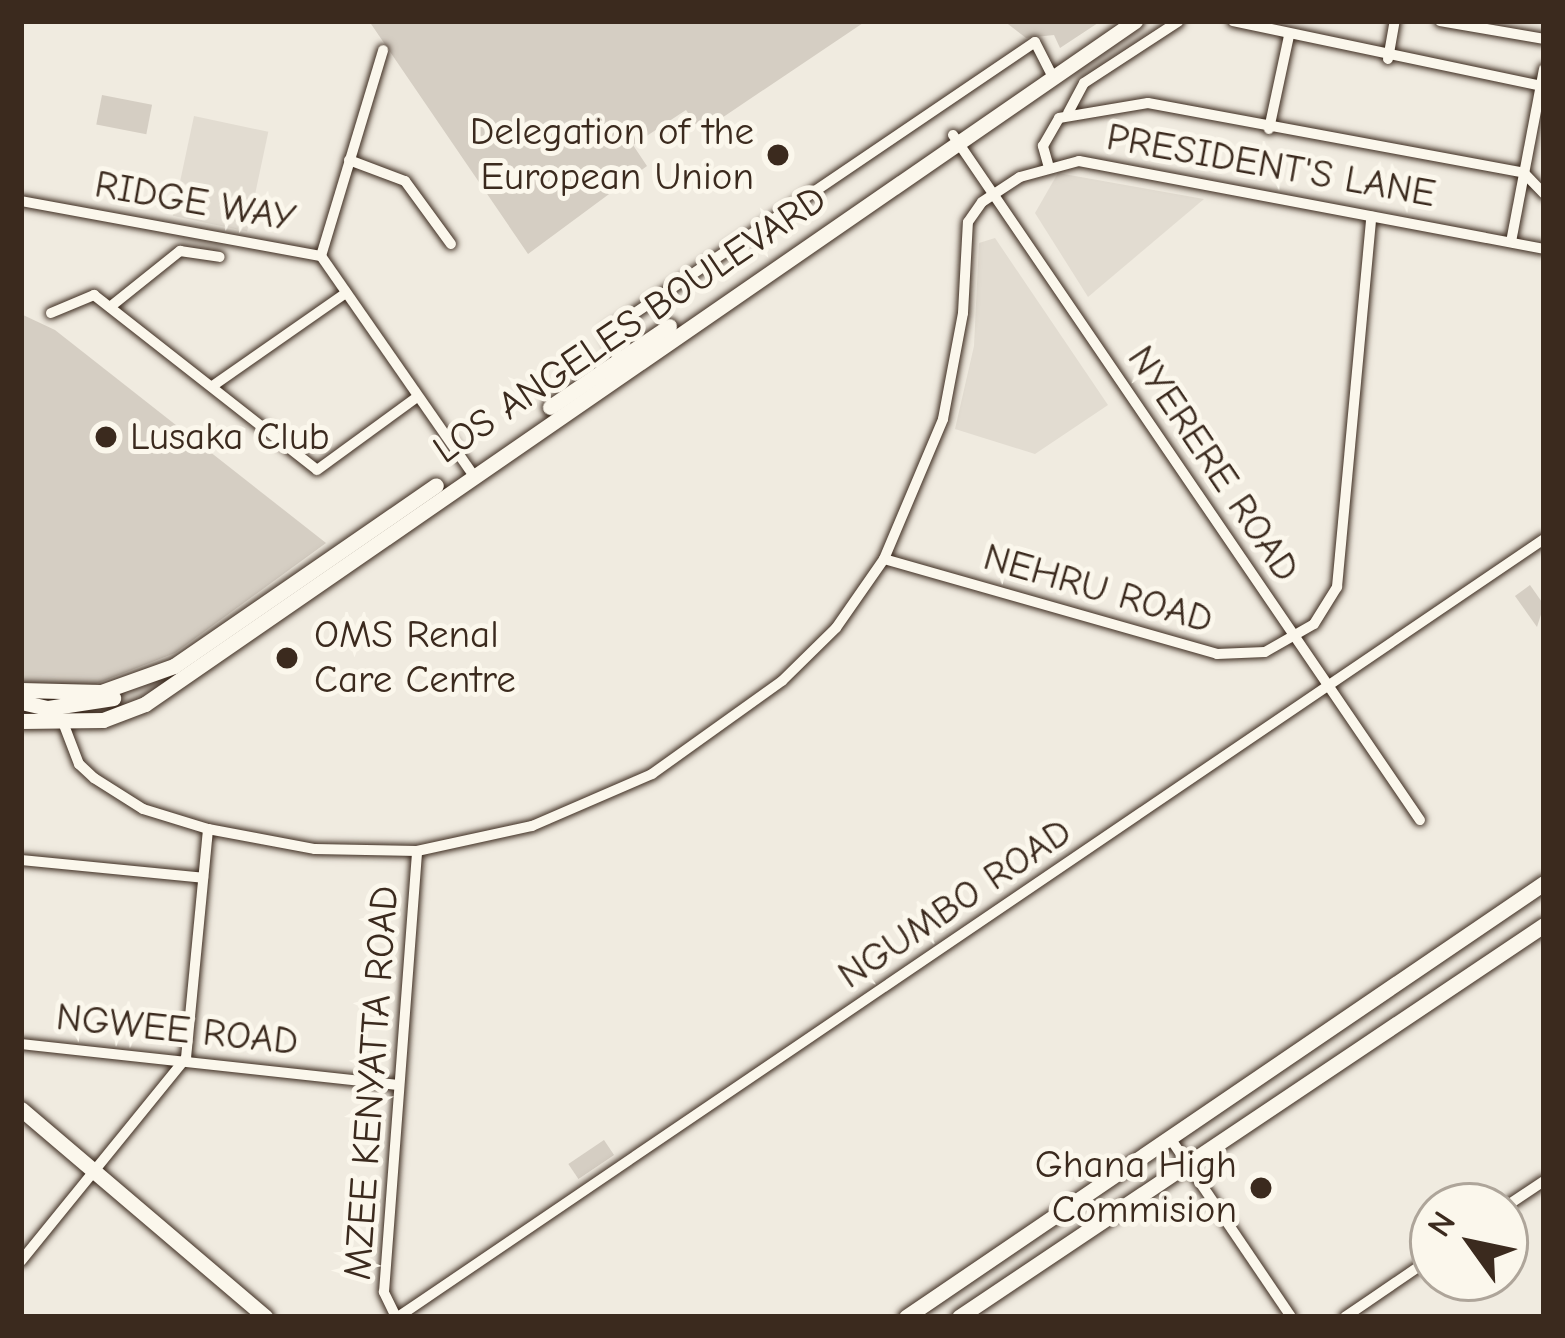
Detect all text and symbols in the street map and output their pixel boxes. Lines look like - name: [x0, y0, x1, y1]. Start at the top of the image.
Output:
- place label: Delegation of the European Union: [470, 110, 754, 201]
- street label: PRESIDENT'S LANE: [1103, 114, 1439, 218]
- marker: Delegation of the European Union: [765, 142, 791, 168]
- street label: RIDGE WAY: [91, 161, 299, 243]
- street label: LOS ANGELES BOULEVARD: [425, 176, 835, 474]
- street label: NYERERE ROAD: [1117, 337, 1309, 591]
- place label: Lusaka Club: [130, 414, 330, 460]
- marker: Lusaka Club: [93, 424, 119, 450]
- street label: NEHRU ROAD: [978, 534, 1218, 644]
- place label: OMS Renal Care Centre: [314, 613, 516, 704]
- marker: OMS Renal Care Centre: [271, 642, 303, 674]
- street label: NGUMBO ROAD: [830, 809, 1080, 999]
- street label: MZEE KENYATTA ROAD: [335, 884, 409, 1282]
- street label: NGWEE ROAD: [54, 994, 300, 1066]
- place label: Ghana High Commision: [1035, 1143, 1237, 1234]
- marker: Ghana High Commision: [1248, 1175, 1274, 1201]
- north arrow: [1409, 1182, 1529, 1302]
- text: N: [1420, 1205, 1463, 1243]

